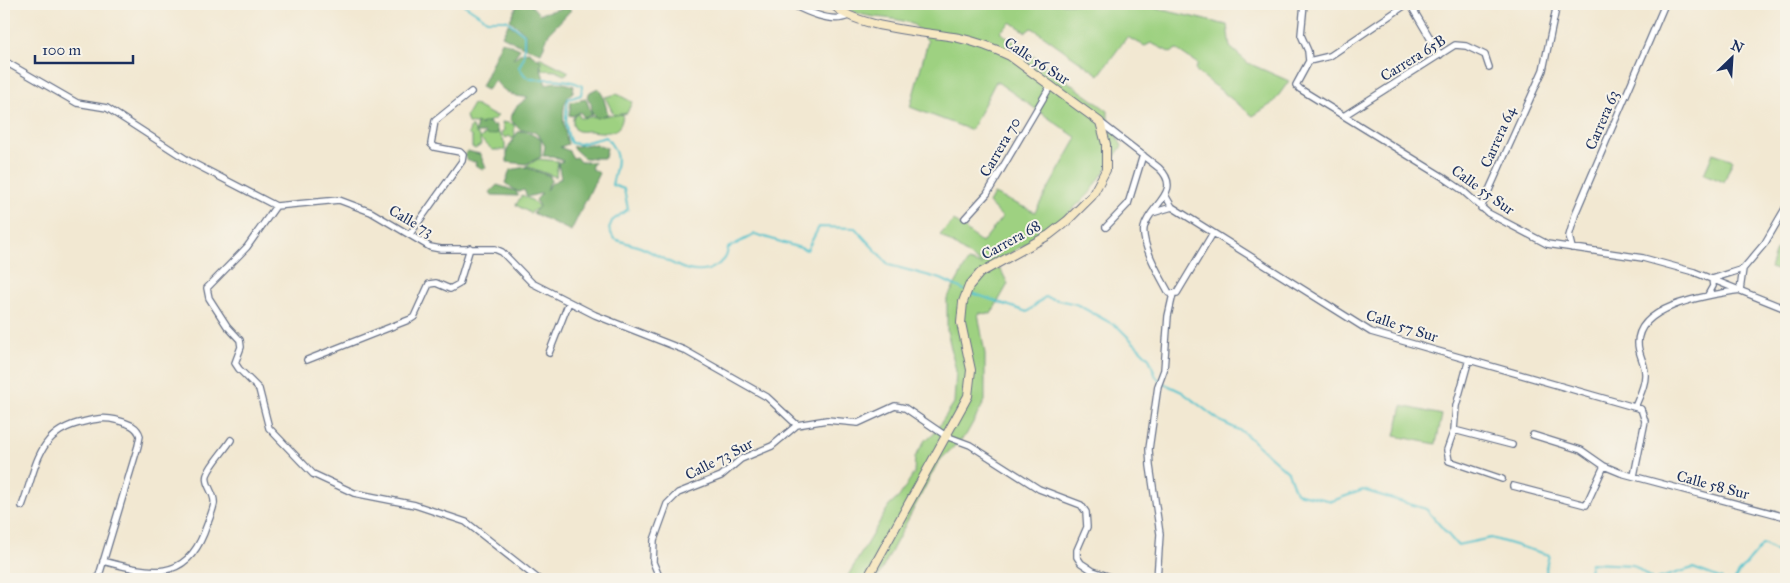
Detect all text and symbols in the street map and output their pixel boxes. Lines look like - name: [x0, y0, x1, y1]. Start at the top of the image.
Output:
- street label: Carrera 65B: [1377, 31, 1449, 85]
- scale bar: [35, 32, 132, 64]
- north arrow: [1708, 32, 1758, 82]
- street label: Calle 56 Sur: [1001, 33, 1073, 89]
- text: N: [1728, 36, 1746, 57]
- text: 100 m: [42, 41, 82, 59]
- street label: Carrera 63: [1581, 88, 1623, 152]
- street label: Carrera 64: [1477, 103, 1520, 170]
- street label: Carrera 70: [976, 114, 1024, 180]
- street label: Calle 55 Sur: [1448, 161, 1518, 219]
- street label: Calle 73: [386, 201, 436, 241]
- street label: Carrera 68: [978, 216, 1044, 264]
- street label: Calle 57 Sur: [1364, 306, 1441, 346]
- street label: Calle 73 Sur: [682, 434, 756, 484]
- street label: Calle 58 Sur: [1675, 467, 1752, 503]

